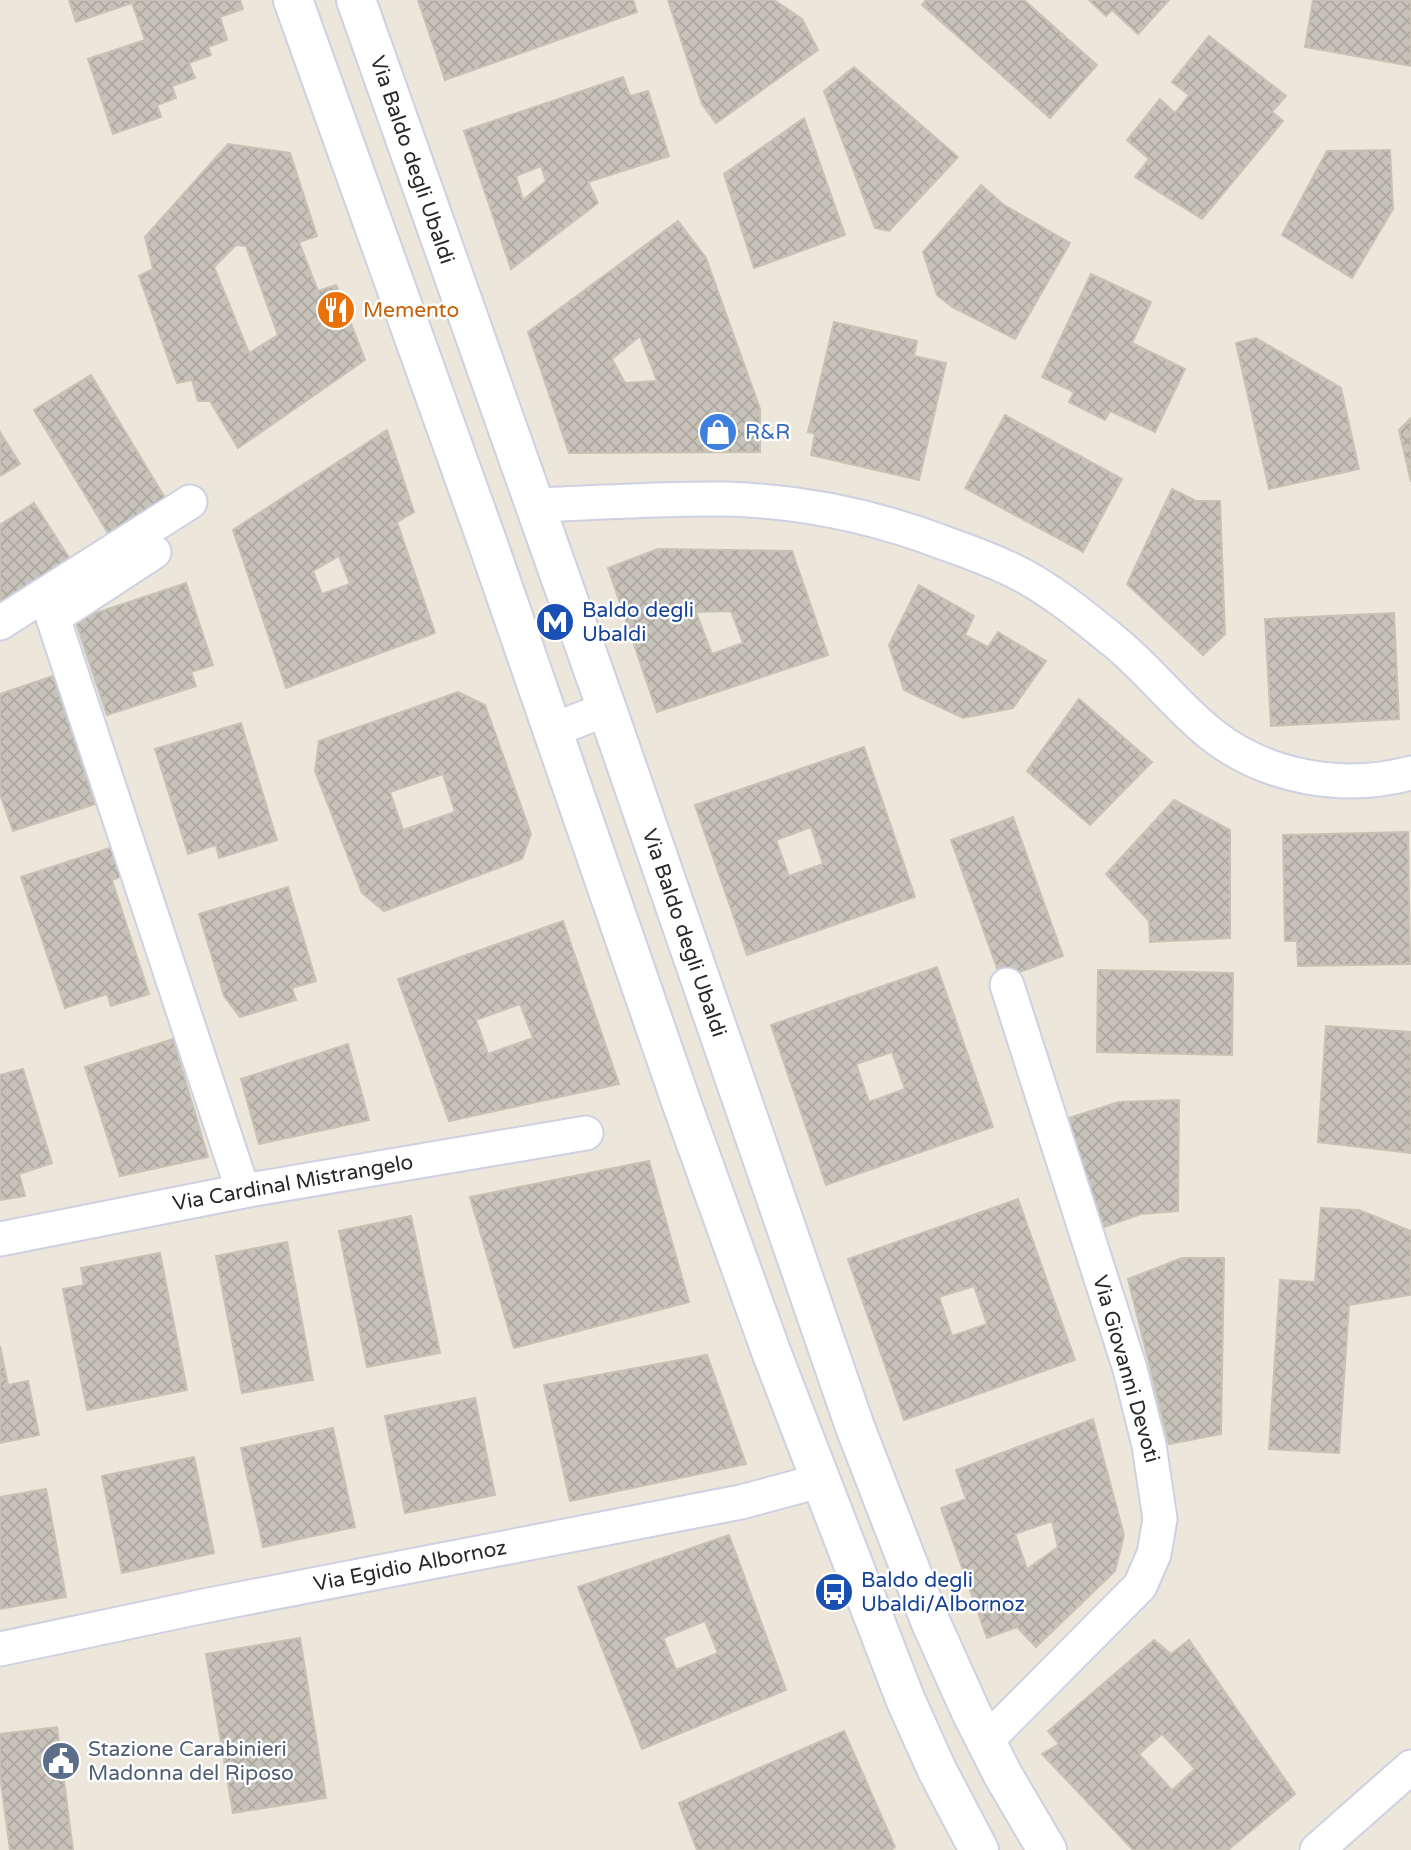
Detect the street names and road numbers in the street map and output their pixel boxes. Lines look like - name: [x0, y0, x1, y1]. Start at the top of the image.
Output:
- street label: Via Baldo degli Ubaldi: [365, 53, 459, 267]
- street label: Via Baldo degli Ubaldi: [637, 826, 731, 1040]
- street label: Via Cardinal Mistrangelo: [171, 1150, 415, 1216]
- street label: Via Giovanni Devoti: [1087, 1272, 1165, 1466]
- street label: Via Egidio Albornoz: [311, 1535, 509, 1597]

